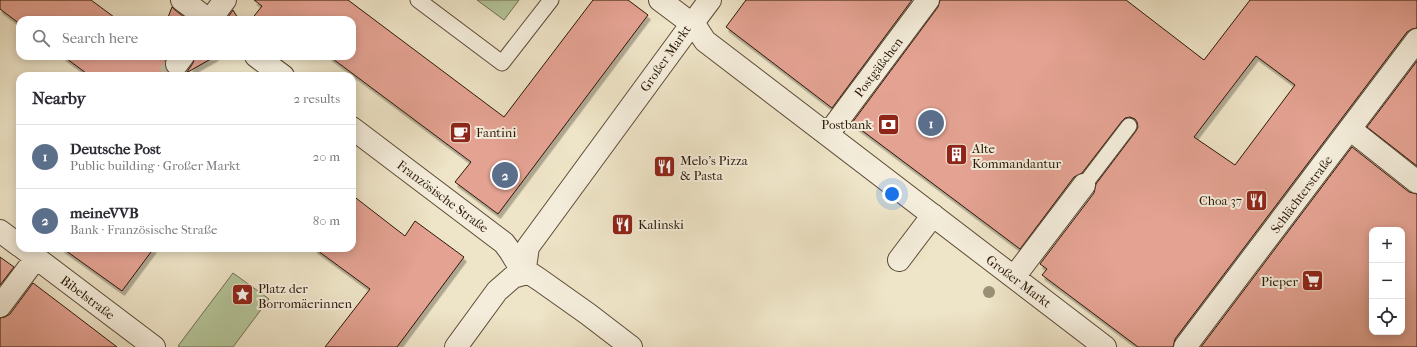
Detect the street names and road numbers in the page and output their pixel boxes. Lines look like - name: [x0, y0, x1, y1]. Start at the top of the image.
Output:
- street label: Großer Markt: [637, 22, 694, 94]
- street label: Postgäßchen: [851, 34, 906, 100]
- street label: Schlächterstraße: [1267, 152, 1336, 236]
- street label: Französische Straße: [394, 157, 492, 236]
- street label: Großer Markt: [983, 252, 1055, 311]
- street label: Bibelstraße: [58, 272, 118, 323]

